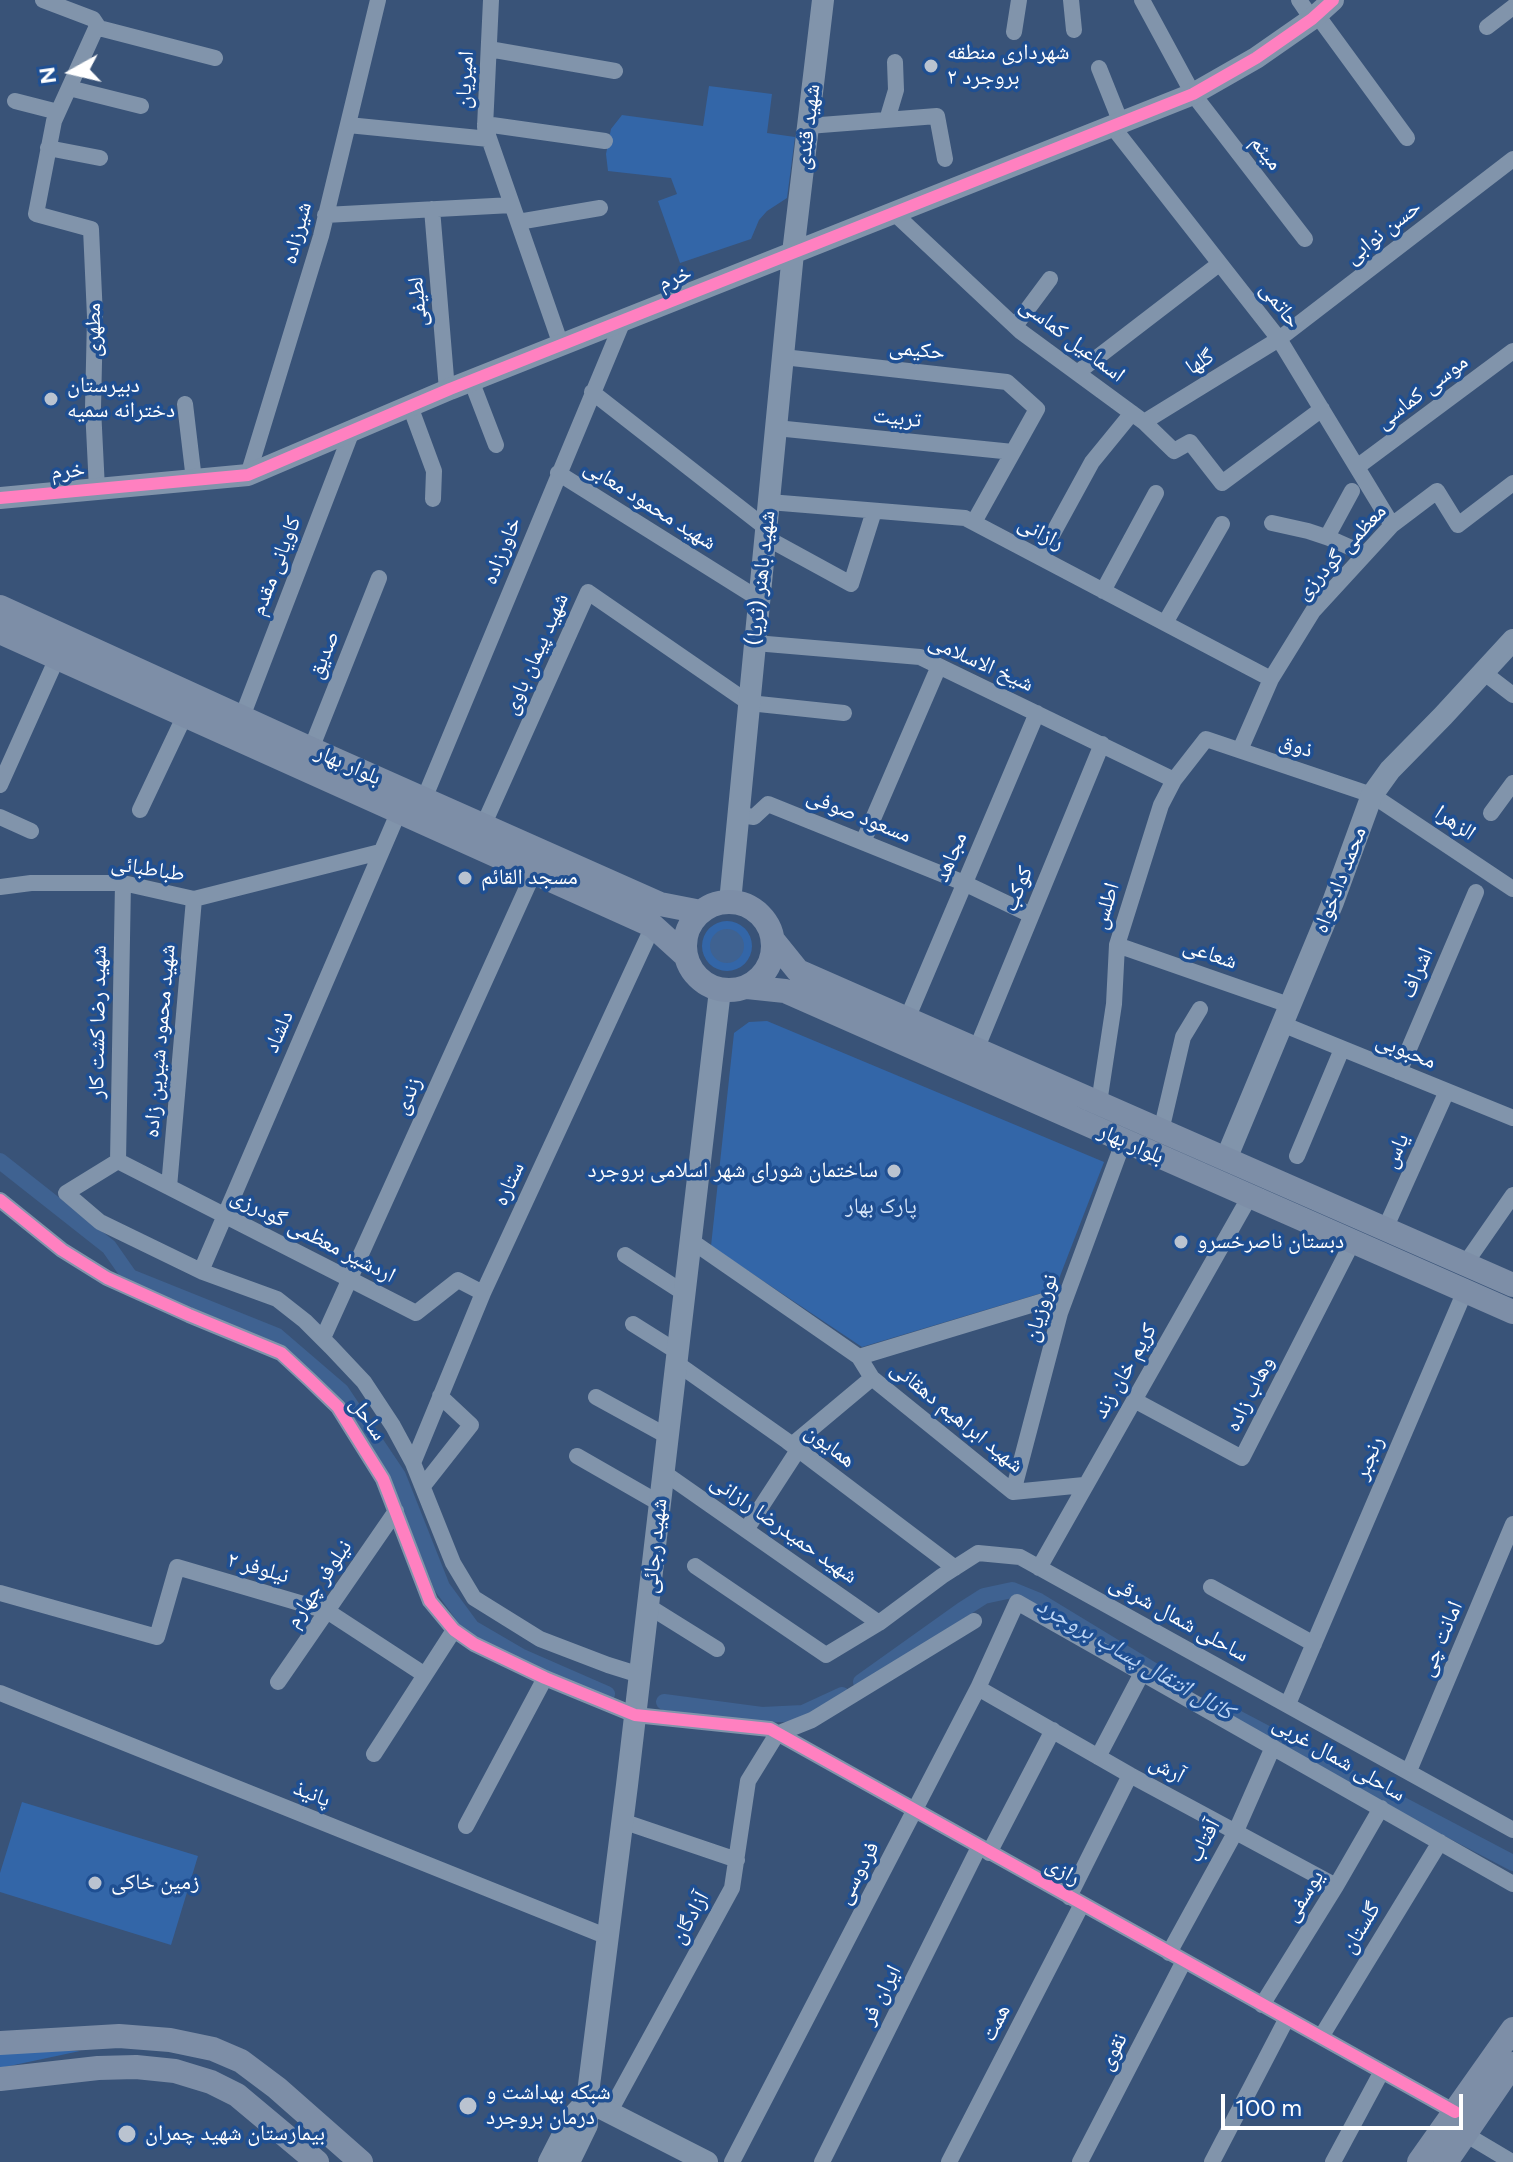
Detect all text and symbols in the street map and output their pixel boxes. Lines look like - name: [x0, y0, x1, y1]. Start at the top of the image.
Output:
- north arrow: [32, 32, 112, 112]
- place label: شهرداری منطقه ۲ بروجرد: [947, 40, 1069, 92]
- street label: امیریان: [450, 50, 480, 110]
- marker: شهرداری منطقه ۲ بروجرد: [922, 57, 940, 75]
- text: N: [33, 65, 62, 86]
- street label: شهید قندی: [790, 83, 826, 171]
- street label: میثم: [1244, 130, 1288, 176]
- street label: حسن نوابی: [1340, 194, 1426, 270]
- street label: شیرزاده: [276, 199, 318, 267]
- street label: خرم: [654, 259, 696, 297]
- street label: لطیفی: [403, 276, 433, 328]
- street label: حاتمی: [1254, 277, 1306, 333]
- street label: اسماعیل کماسی: [1014, 292, 1130, 388]
- street label: مطهری: [81, 303, 107, 357]
- street label: حکیمی: [888, 334, 946, 366]
- street label: گلها: [1181, 343, 1219, 381]
- street label: موسی کماسی: [1371, 349, 1473, 435]
- place label: دبیرستان دخترانه سمیه: [67, 373, 175, 424]
- marker: دبیرستان دخترانه سمیه: [42, 390, 60, 408]
- street label: تربیت: [872, 402, 922, 434]
- street label: شهید محمود معابی: [579, 454, 721, 556]
- street label: خرم: [50, 456, 86, 486]
- street label: معظمی گودرزی: [1290, 498, 1392, 606]
- street label: شهید باهنر (ثریا): [741, 509, 781, 647]
- street label: رازانی: [1013, 510, 1069, 556]
- street label: کاویانی مقدم: [245, 513, 307, 619]
- street label: خاورزاده: [477, 514, 527, 588]
- street label: شهید پیمان باوی: [497, 589, 575, 719]
- street label: صدیق: [303, 627, 345, 683]
- street label: شیخ الاسلامی: [924, 628, 1038, 698]
- street label: ذوق: [1276, 728, 1316, 764]
- street label: بلوار بهار: [311, 739, 385, 791]
- street label: مسعود صوفی: [803, 783, 915, 849]
- street label: الزهرا: [1429, 800, 1481, 846]
- street label: محمد دادخواه: [1308, 823, 1372, 937]
- street label: مجاهد: [929, 828, 973, 886]
- street label: طباطبائی: [109, 850, 187, 888]
- street label: کوکب: [997, 862, 1039, 916]
- place label: مسجد القائم: [481, 865, 578, 891]
- marker: مسجد القائم: [456, 869, 474, 887]
- street label: اطلس: [1086, 879, 1126, 933]
- street label: شعاعی: [1180, 933, 1240, 975]
- street label: شهید محمود شیرین زاده: [138, 943, 182, 1139]
- street label: اشراف: [1395, 944, 1439, 1002]
- street label: شهید رضا کشت کار: [83, 945, 113, 1099]
- street label: دلشاد: [258, 1007, 300, 1057]
- street label: محبوبی: [1372, 1027, 1440, 1075]
- street label: زندی: [388, 1073, 428, 1119]
- street label: بلوار بهار: [1094, 1118, 1168, 1170]
- street label: یاس: [1377, 1129, 1415, 1173]
- street label: ستاره: [487, 1158, 531, 1210]
- place label: ساختمان شورای شهر اسلامی بروجرد: [587, 1158, 878, 1184]
- marker: ساختمان شورای شهر اسلامی بروجرد: [885, 1162, 903, 1180]
- street label: اردشیر معظمی گودرزی: [226, 1183, 400, 1289]
- park label: پارک بهار: [845, 1194, 917, 1220]
- place label: دبستان ناصرخسرو: [1197, 1229, 1344, 1255]
- marker: دبستان ناصرخسرو: [1172, 1233, 1190, 1251]
- street label: نوروزیان: [1018, 1271, 1064, 1345]
- street label: کریم خان زند: [1087, 1319, 1163, 1423]
- street label: وهاب زاده: [1220, 1352, 1280, 1436]
- street label: شهید ابراهیم دهقانی: [885, 1355, 1029, 1479]
- street label: ساحل: [344, 1392, 392, 1446]
- street label: همایون: [799, 1418, 861, 1474]
- street label: رنجبر: [1348, 1432, 1390, 1484]
- street label: شهید حمیدرضا رازانی: [705, 1468, 863, 1590]
- street label: شهید رجائی: [637, 1497, 673, 1595]
- street label: نیلوفر چهارم: [280, 1535, 358, 1633]
- street label: نیلوفر ۲: [224, 1547, 292, 1589]
- street label: ساحلی شمال شرقی: [1105, 1570, 1253, 1668]
- water label: کانال انتقال پساب بروجرد: [1031, 1591, 1239, 1727]
- street label: امانت چی: [1413, 1597, 1469, 1681]
- street label: ساحلی شمال غربی: [1268, 1710, 1410, 1808]
- street label: آرش: [1145, 1749, 1189, 1789]
- street label: پانیذ: [290, 1775, 334, 1813]
- street label: آفتاب: [1182, 1815, 1226, 1867]
- street label: فردوسی: [831, 1837, 885, 1909]
- street label: رازی: [1041, 1851, 1085, 1891]
- street label: یوسفی: [1278, 1865, 1330, 1927]
- place label: زمین خاکی: [111, 1870, 200, 1896]
- marker: زمین خاکی: [86, 1874, 104, 1892]
- street label: آزادگان: [665, 1887, 715, 1949]
- street label: گلستان: [1335, 1897, 1387, 1959]
- street label: ایران فر: [855, 1961, 907, 2029]
- street label: همت: [976, 2000, 1016, 2046]
- street label: نقوی: [1093, 2029, 1133, 2075]
- scale bar: [1225, 2078, 1467, 2128]
- place label: شبکه بهداشت و درمان بروجرد: [486, 2080, 611, 2132]
- text: 100 m: [1235, 2093, 1302, 2122]
- marker: شبکه بهداشت و درمان بروجرد: [457, 2095, 479, 2117]
- place label: بیمارستان شهید چمران: [145, 2121, 325, 2147]
- marker: بیمارستان شهید چمران: [116, 2123, 138, 2145]

